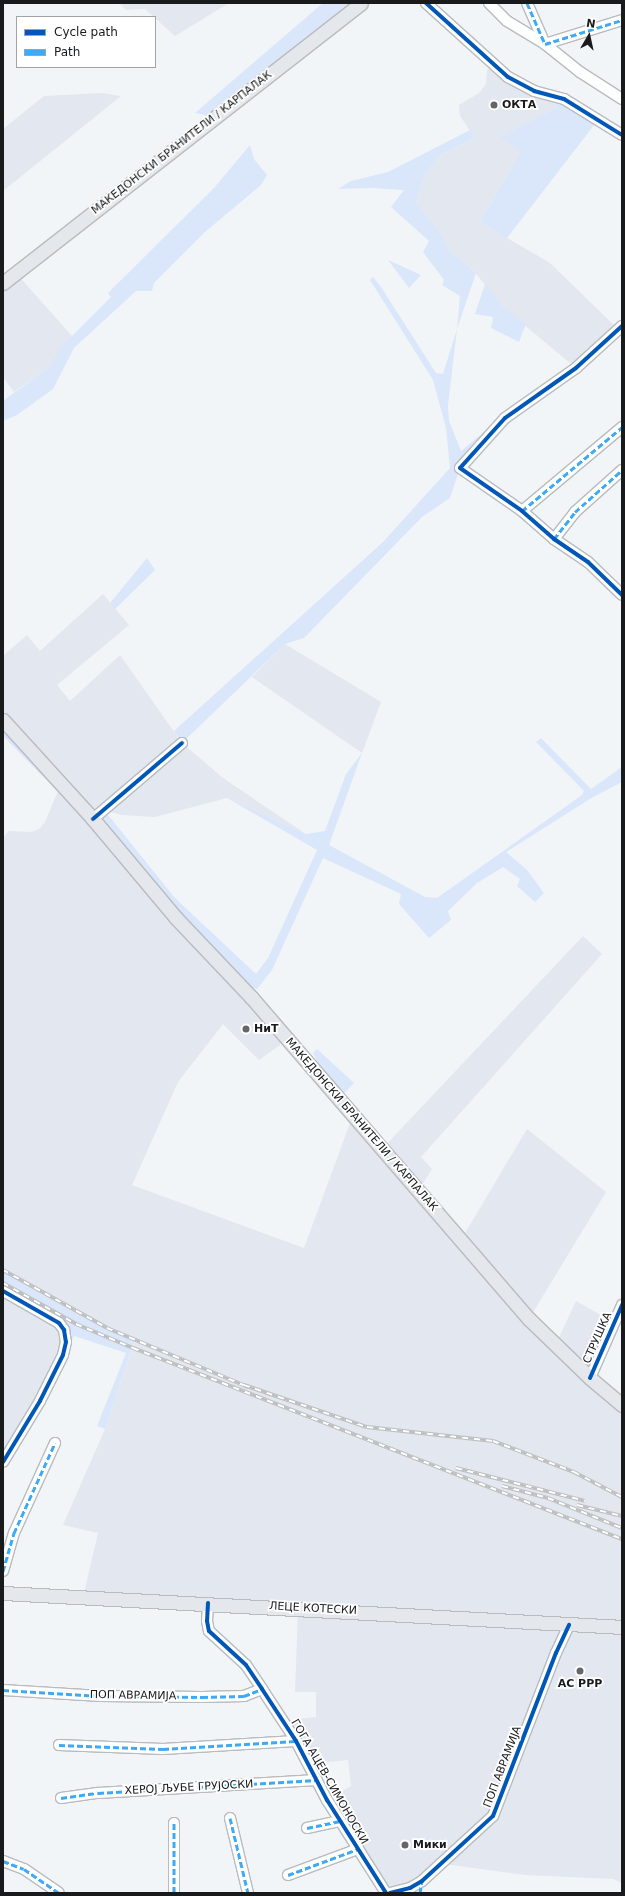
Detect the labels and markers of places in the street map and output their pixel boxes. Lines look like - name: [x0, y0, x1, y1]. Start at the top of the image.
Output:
- place label: ОКТА: [502, 98, 536, 112]
- marker: ОКТА: [489, 100, 499, 110]
- place label: НиТ: [254, 1022, 278, 1036]
- marker: НиТ: [241, 1024, 251, 1034]
- marker: АС РРР: [575, 1666, 585, 1676]
- place label: АС РРР: [558, 1677, 602, 1691]
- place label: Мики: [413, 1838, 447, 1852]
- marker: Мики: [400, 1840, 410, 1850]

